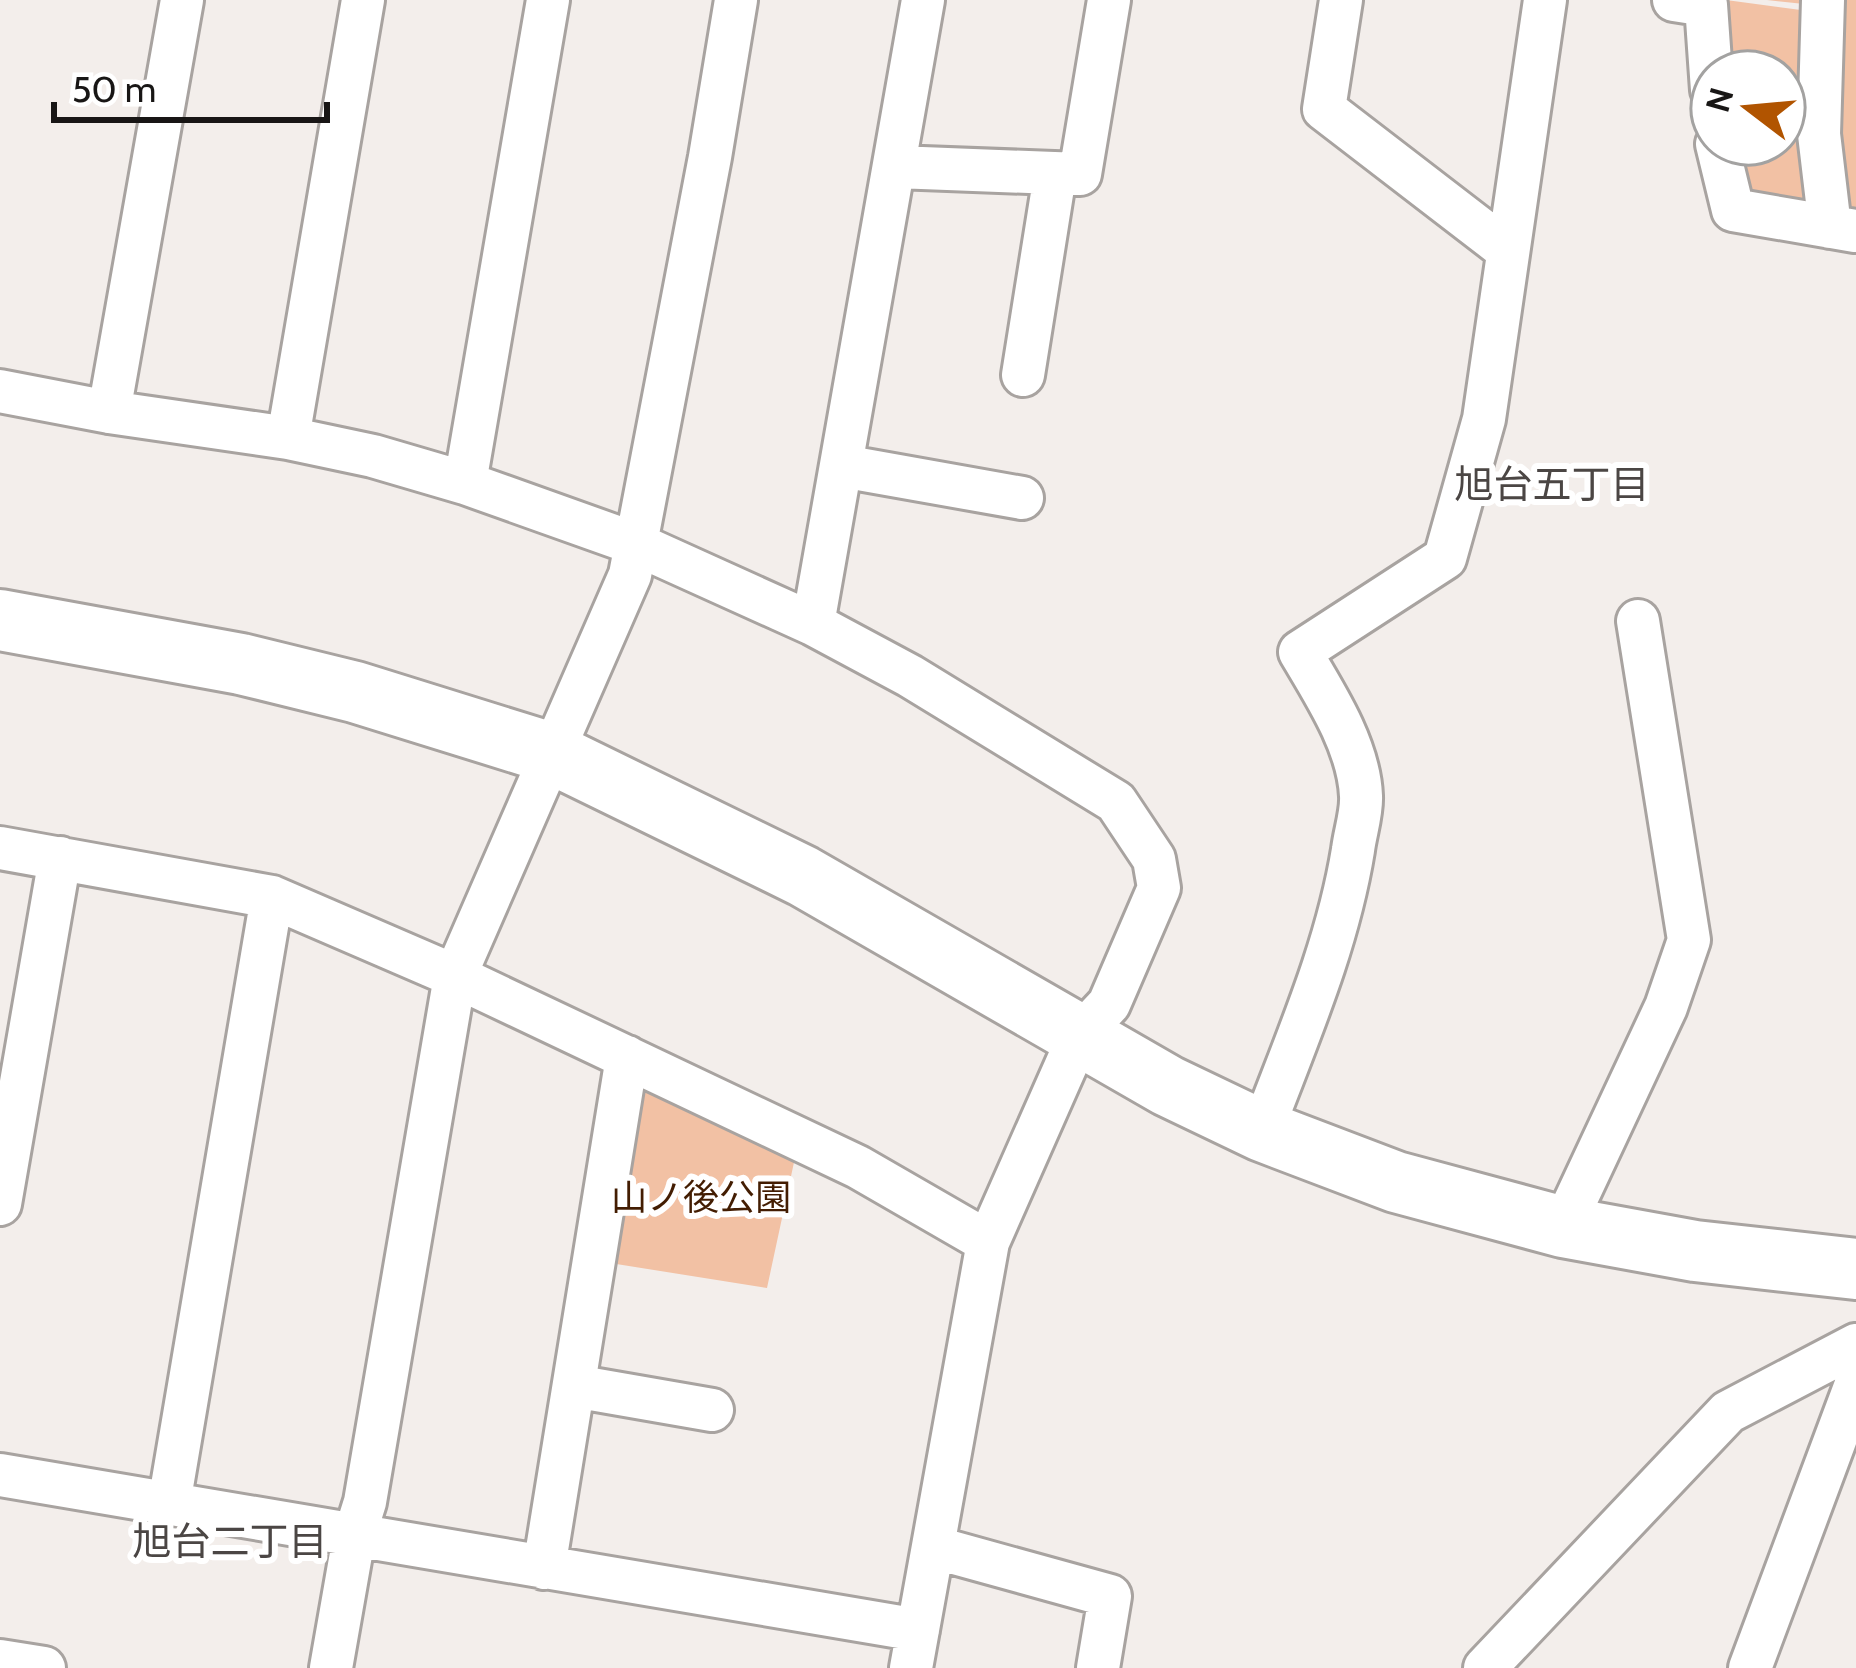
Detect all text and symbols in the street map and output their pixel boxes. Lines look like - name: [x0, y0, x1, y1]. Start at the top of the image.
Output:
- scale bar: [54, 48, 327, 122]
- north arrow: [1688, 48, 1808, 168]
- text: 50 m: [72, 67, 156, 111]
- text: N: [1697, 83, 1742, 116]
- district label: 旭台五丁目: [1454, 460, 1650, 508]
- park label: 山ノ後公園: [611, 1175, 791, 1219]
- district label: 旭台二丁目: [132, 1517, 328, 1565]

